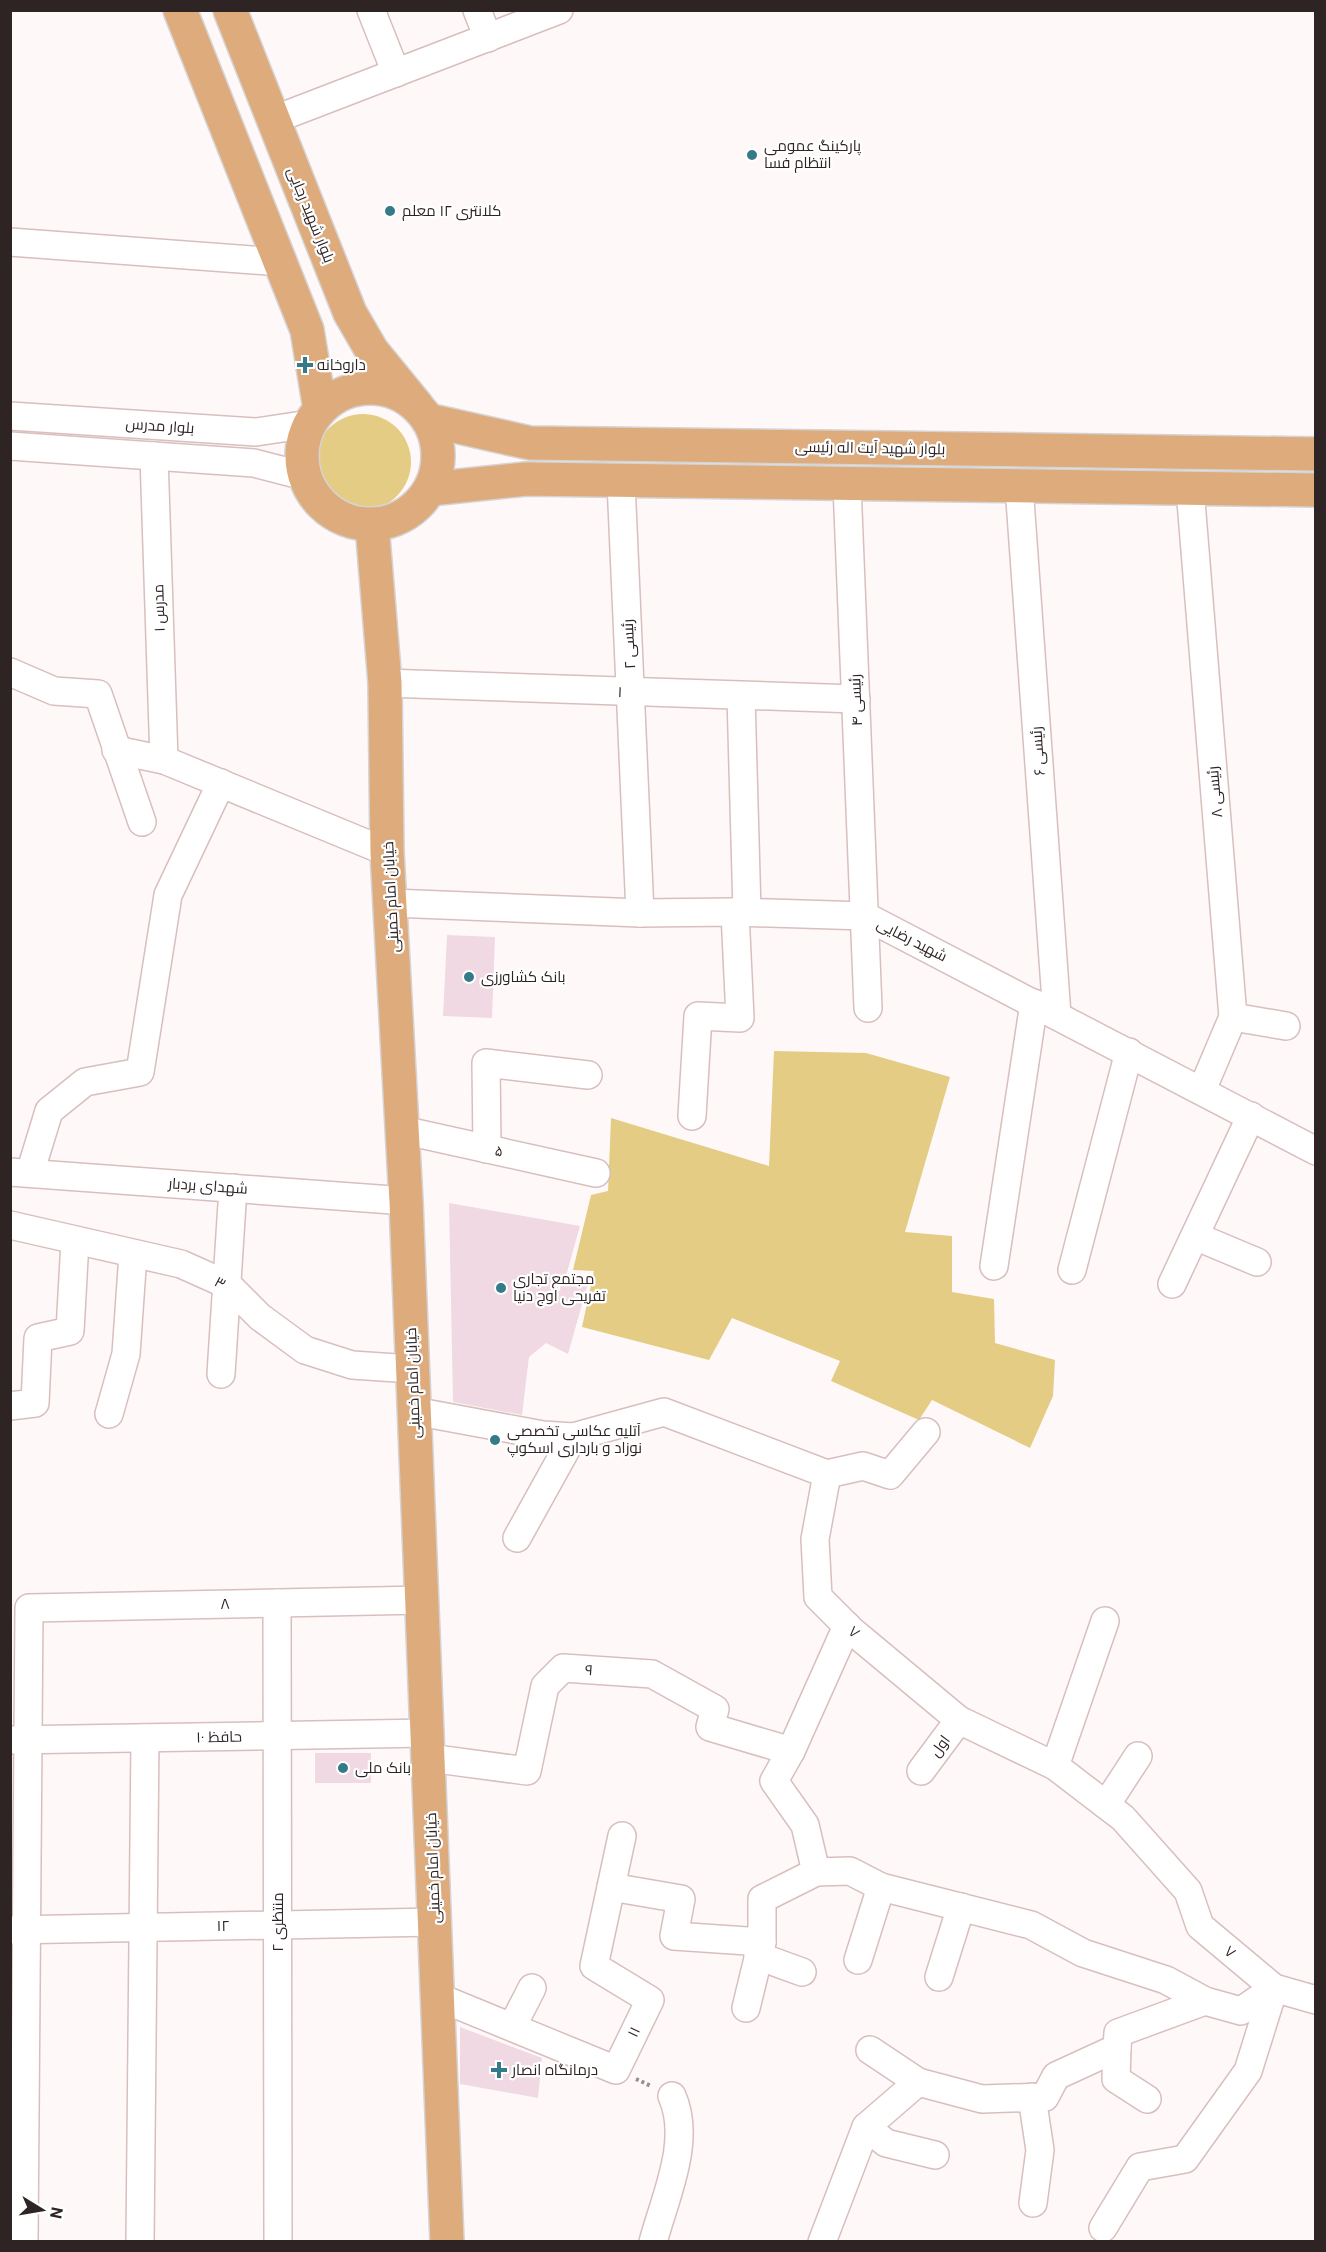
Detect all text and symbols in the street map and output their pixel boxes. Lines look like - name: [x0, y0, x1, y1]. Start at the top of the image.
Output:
- place label: پارکینگ عمومی انتظام فسا: [764, 137, 861, 173]
- marker: پارکینگ عمومی انتظام فسا: [745, 148, 759, 162]
- street label: بلوار شهید رجایی: [283, 165, 338, 266]
- place label: کلانتری ۱۲ معلم: [402, 202, 501, 221]
- marker: کلانتری ۱۲ معلم: [383, 204, 397, 218]
- place label: داروخانه: [317, 356, 366, 374]
- marker: داروخانه: [298, 358, 312, 372]
- street label: بلوار مدرس: [125, 415, 195, 438]
- street label: بلوار شهید آیت اله رئیسی: [795, 438, 945, 459]
- street label: مدرس ۱: [149, 584, 170, 632]
- street label: رئیسی ۲: [619, 618, 640, 670]
- street label: رئیسی ۴: [846, 674, 867, 726]
- street label: ۱: [617, 683, 623, 701]
- street label: رئیسی ۶: [1027, 726, 1050, 776]
- street label: رئیسی ۸: [1204, 765, 1227, 818]
- street label: خیابان امام خمینی: [379, 841, 404, 953]
- street label: شهید رضایی: [873, 915, 950, 966]
- place label: بانک کشاورزی: [481, 968, 566, 987]
- marker: بانک کشاورزی: [462, 970, 476, 984]
- street label: ۵: [493, 1141, 505, 1161]
- street label: شهدای بردبار: [167, 1174, 248, 1199]
- place label: مجتمع تجاری تفریحی اوج دنیا: [513, 1270, 606, 1307]
- street label: ۳: [211, 1273, 229, 1293]
- marker: مجتمع تجاری تفریحی اوج دنیا: [494, 1281, 508, 1295]
- street label: خیابان امام خمینی: [402, 1327, 425, 1439]
- place label: آتلیه عکاسی تخصصی نوزاد و بارداری اسکوپ: [507, 1422, 642, 1458]
- marker: آتلیه عکاسی تخصصی نوزاد و بارداری اسکوپ: [488, 1433, 502, 1447]
- street label: ۸: [220, 1595, 230, 1613]
- street label: ۷: [845, 1622, 863, 1642]
- street label: ۹: [584, 1661, 594, 1679]
- street label: حافظ ۱۰: [196, 1728, 242, 1746]
- street label: اول: [926, 1732, 954, 1760]
- place label: بانک ملی: [355, 1759, 411, 1778]
- marker: بانک ملی: [336, 1761, 350, 1775]
- street label: خیابان امام خمینی: [422, 1812, 445, 1924]
- street label: منتظری ۲: [269, 1892, 288, 1952]
- street label: ۱۲: [217, 1917, 230, 1935]
- street label: ۷: [1221, 1942, 1239, 1962]
- street label: ۱۱: [624, 2024, 644, 2040]
- marker: درمانگاه انصار: [490, 2061, 508, 2079]
- place label: درمانگاه انصار: [511, 2061, 598, 2079]
- north arrow: [12, 2180, 72, 2240]
- text: N: [46, 2205, 67, 2220]

